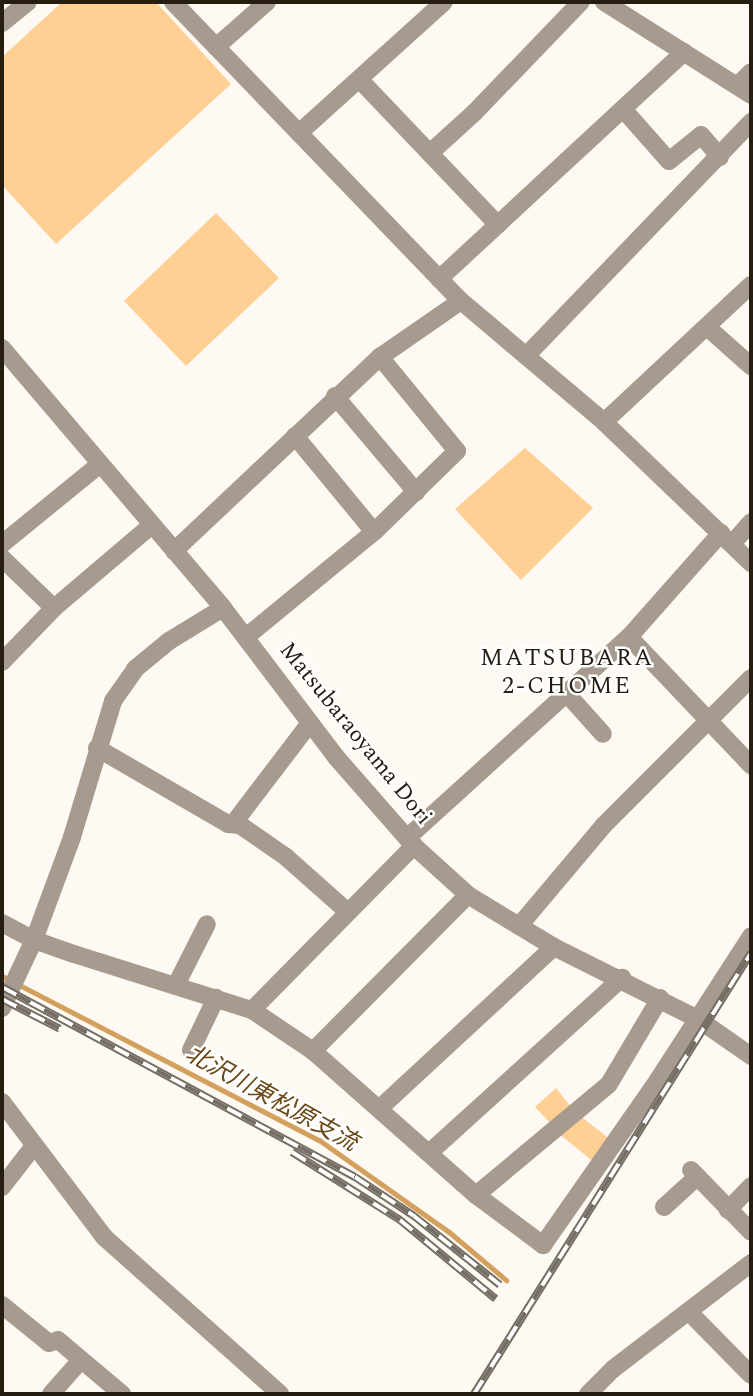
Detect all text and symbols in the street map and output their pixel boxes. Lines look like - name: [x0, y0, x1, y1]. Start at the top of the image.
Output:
- street label: Matsubaraoyama Dori: [273, 637, 437, 831]
- district label: MATSUBARA 2-CHOME: [481, 645, 653, 701]
- water label: 北沢川東松原支流: [180, 1040, 362, 1158]

